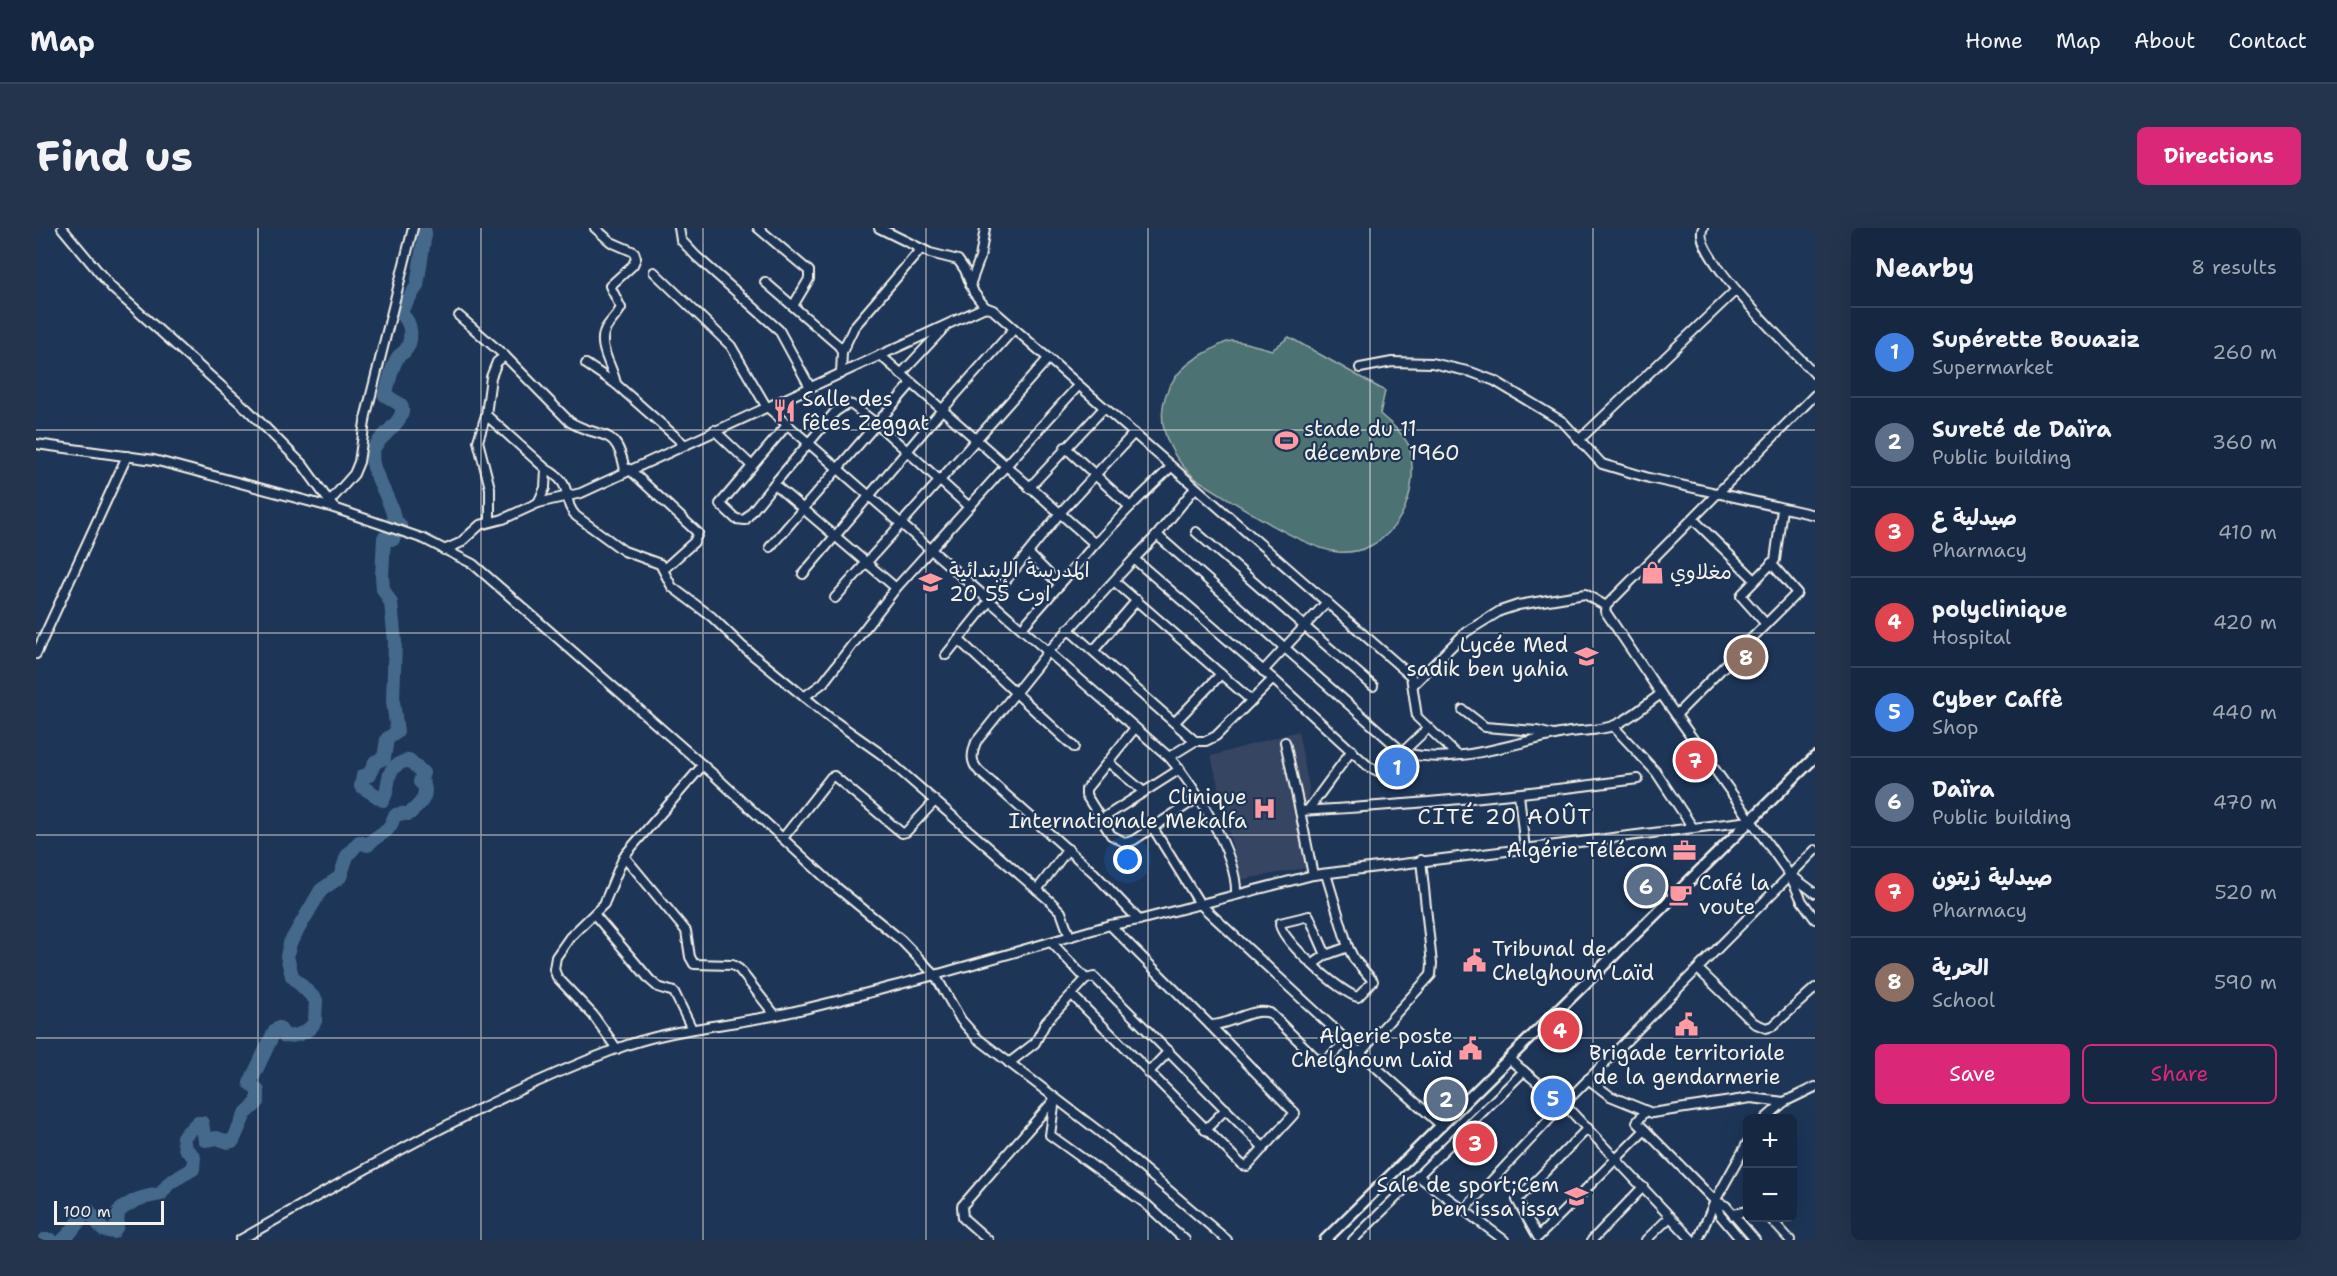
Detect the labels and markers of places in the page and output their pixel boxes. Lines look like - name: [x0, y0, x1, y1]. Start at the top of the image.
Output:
- place label: Salle des fêtes Zeggat: [802, 385, 929, 437]
- restaurant icon: Salle des fêtes Zeggat: [771, 398, 797, 424]
- place label: stade du 11 décembre 1960: [1304, 415, 1460, 467]
- sports icon: stade du 11 décembre 1960: [1273, 428, 1299, 454]
- place label: المدرسة الإبتدائية 20 اوت 55: [949, 556, 1090, 608]
- place label: مغلاوي: [1670, 558, 1732, 587]
- shop icon: مغلاوي: [1639, 559, 1665, 585]
- school or university icon: المدرسة الإبتدائية 20 اوت 55: [918, 569, 944, 595]
- place label: Lycée Med sadik ben yahia: [1407, 631, 1568, 683]
- pin: 8: [1726, 634, 1766, 680]
- school or university icon: Lycée Med sadik ben yahia: [1573, 644, 1599, 670]
- pin: 7: [1676, 738, 1714, 782]
- pin: 1: [1378, 744, 1416, 790]
- place label: Clinique Internationale Mekalfa: [1008, 783, 1247, 835]
- hospital icon: Clinique Internationale Mekalfa: [1252, 796, 1278, 822]
- place label: Algérie Télécom: [1506, 836, 1667, 864]
- office icon: Algérie Télécom: [1672, 837, 1698, 863]
- pin: 6: [1626, 864, 1666, 908]
- place label: Café la voute: [1699, 869, 1770, 921]
- cafe icon: Café la voute: [1668, 882, 1694, 908]
- place label: Tribunal de Chelghoum Laïd: [1492, 935, 1654, 987]
- public building icon: Tribunal de Chelghoum Laïd: [1461, 948, 1487, 974]
- pin: 4: [1540, 1008, 1580, 1052]
- public building icon: Brigade territoriale de la gendarmerie: [1674, 1012, 1700, 1038]
- place label: Algerie poste Chelghoum Laïd: [1291, 1022, 1453, 1074]
- public building icon: Algerie poste Chelghoum Laïd: [1458, 1035, 1484, 1061]
- place label: Brigade territoriale de la gendarmerie: [1589, 1039, 1785, 1091]
- pin: 2: [1426, 1076, 1466, 1122]
- pin: 5: [1534, 1076, 1573, 1120]
- pin: 3: [1456, 1120, 1494, 1166]
- place label: Sale de sport;Cem ben issa issa: [1377, 1171, 1559, 1223]
- school or university icon: Sale de sport;Cem ben issa issa: [1564, 1184, 1590, 1210]

